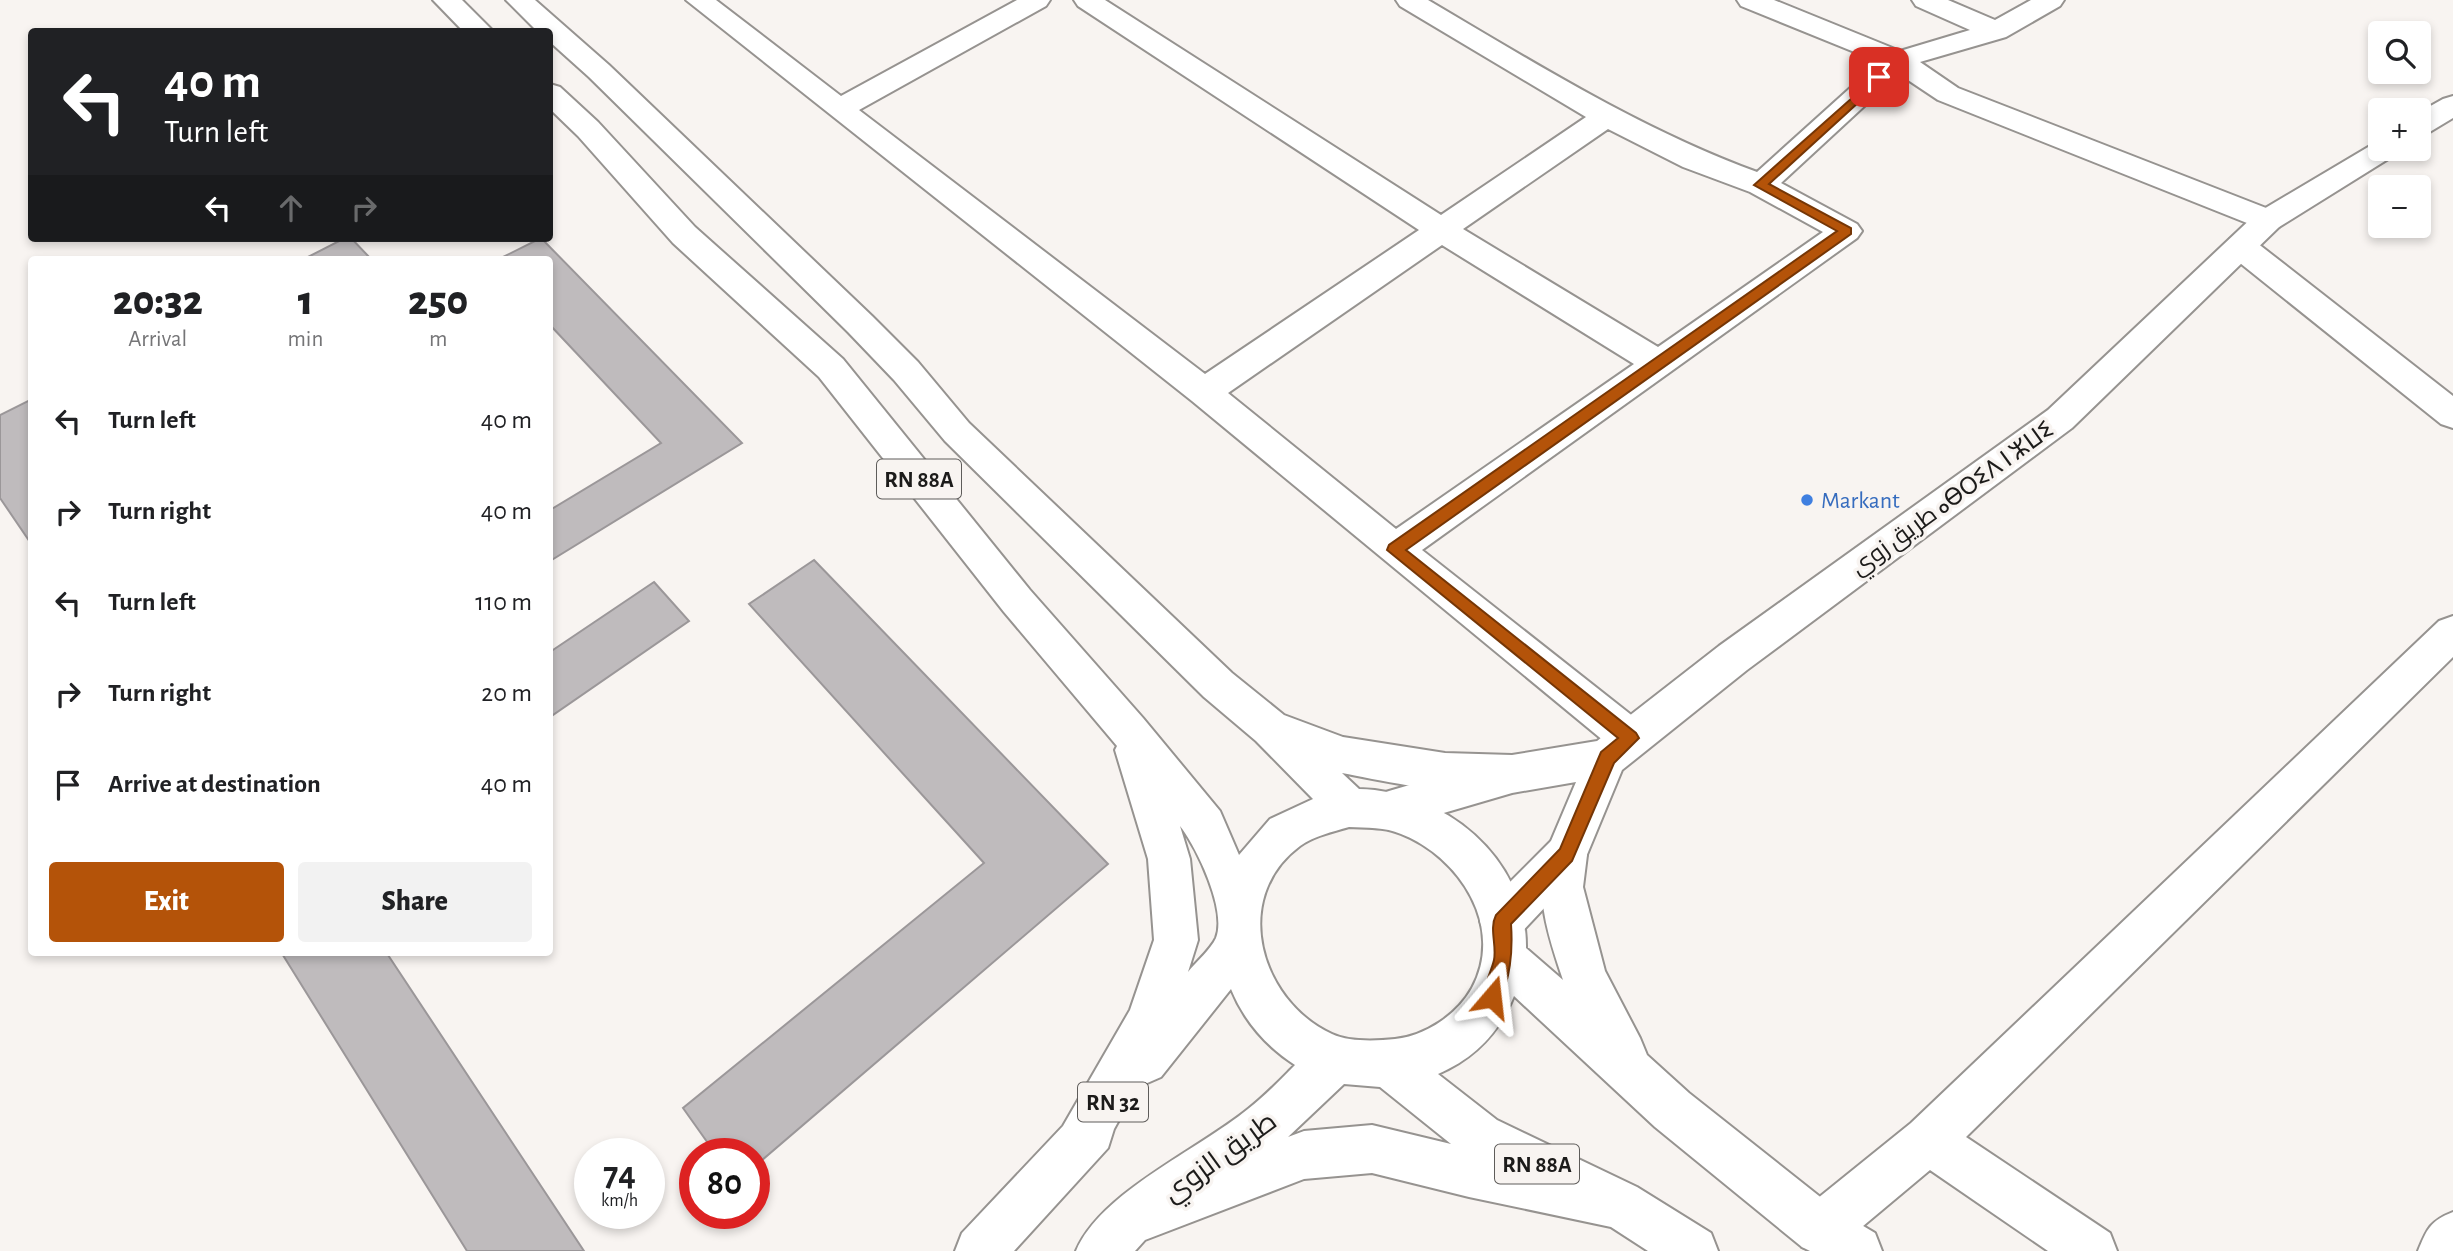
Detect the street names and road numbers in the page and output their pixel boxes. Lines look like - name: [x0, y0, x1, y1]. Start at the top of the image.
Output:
- street label: طريق زوي ⴰⴱⵔⵉⴷ ⵏ ⵣⵡⵉ: [1847, 417, 2061, 584]
- road number: RN 88A: [877, 460, 961, 499]
- road number: RN 32: [1078, 1082, 1148, 1121]
- street label: طريق الزوي: [1158, 1107, 1286, 1213]
- road number: RN 88A: [1495, 1144, 1579, 1184]

